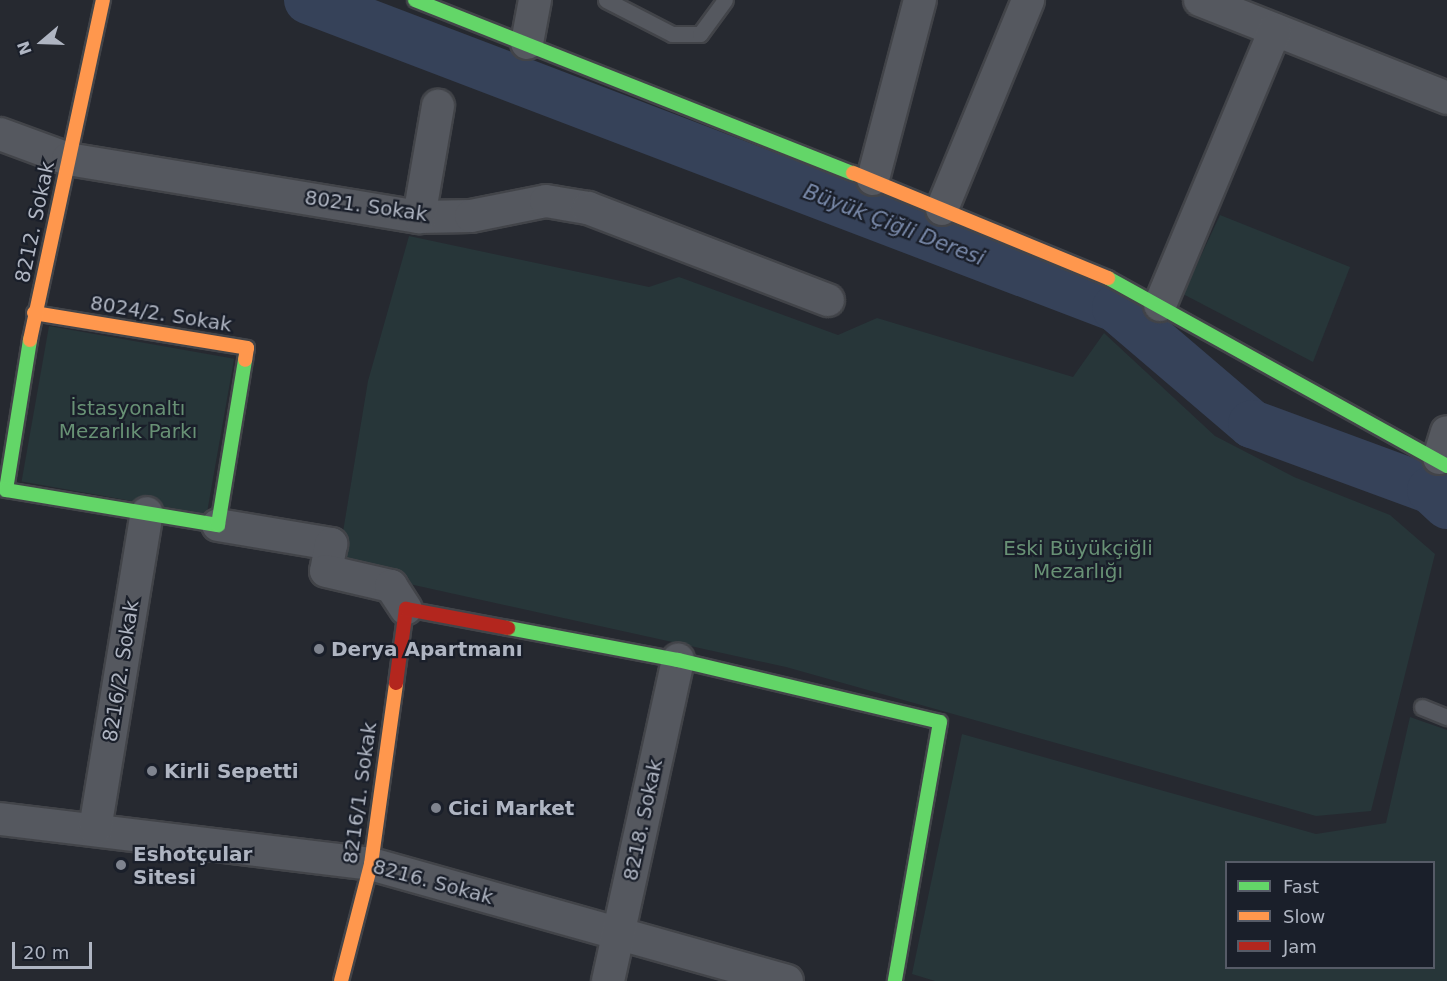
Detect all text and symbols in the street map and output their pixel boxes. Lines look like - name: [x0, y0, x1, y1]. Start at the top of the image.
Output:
- north arrow: [12, 12, 72, 72]
- text: N: [13, 39, 36, 57]
- street label: 8212. Sokak: [10, 159, 60, 285]
- water label: Büyük Çiğli Deresi: [800, 179, 988, 271]
- street label: 8021. Sokak: [303, 186, 429, 226]
- street label: 8024/2. Sokak: [88, 291, 234, 337]
- park label: İstasyonaltı Mezarlık Parkı: [59, 396, 197, 443]
- park label: Eski Büyükçiğli Mezarlığı: [1003, 536, 1153, 583]
- street label: 8216/2. Sokak: [98, 598, 144, 744]
- place label: Derya Apartmanı: [331, 637, 523, 661]
- marker: Derya Apartmanı: [312, 642, 326, 656]
- street label: 8216/1. Sokak: [338, 720, 382, 866]
- street label: 8218. Sokak: [618, 757, 668, 883]
- place label: Kirli Sepetti: [164, 759, 299, 783]
- marker: Kirli Sepetti: [145, 764, 159, 778]
- place label: Cici Market: [448, 796, 574, 820]
- marker: Cici Market: [429, 801, 443, 815]
- place label: Eshotçular Sitesi: [133, 842, 252, 889]
- street label: 8216. Sokak: [370, 854, 496, 910]
- marker: Eshotçular Sitesi: [114, 858, 128, 872]
- legend: [1225, 861, 1435, 969]
- text: Fast: [1283, 876, 1319, 897]
- text: Slow: [1283, 906, 1325, 927]
- scale bar: [15, 930, 94, 968]
- text: Jam: [1283, 936, 1317, 957]
- text: 20 m: [23, 942, 69, 963]

